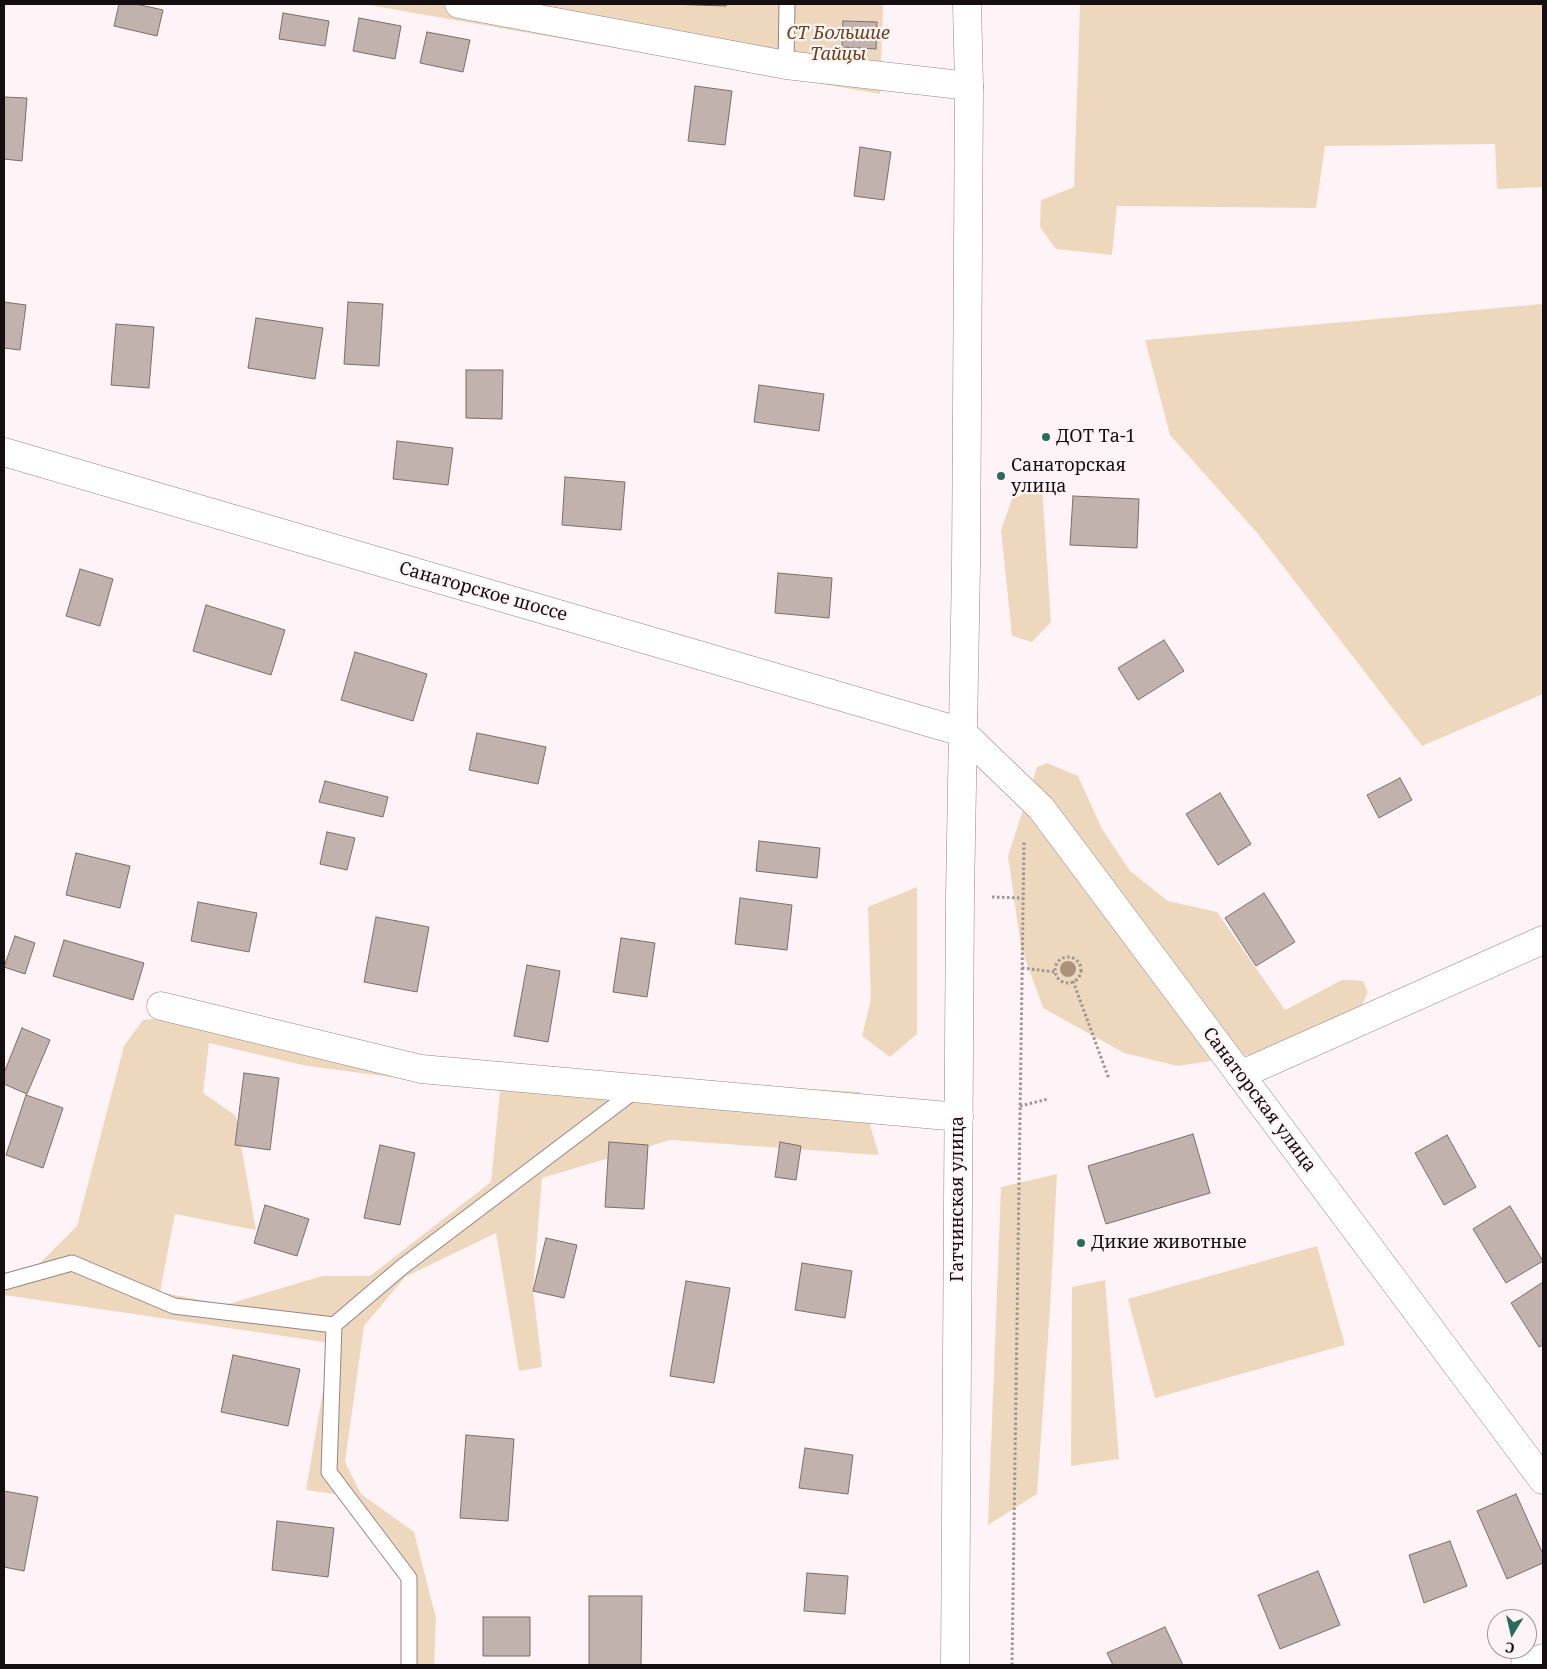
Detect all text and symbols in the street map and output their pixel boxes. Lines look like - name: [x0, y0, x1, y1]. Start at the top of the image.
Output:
- park label: СТ Большие Тайцы: [786, 23, 890, 66]
- place label: ДОТ Та-1: [1056, 426, 1136, 448]
- marker: ДОТ Та-1: [1040, 431, 1052, 443]
- place label: Санаторская улица: [1011, 455, 1126, 498]
- marker: Санаторская улица: [995, 470, 1007, 482]
- street label: Санаторское шоссе: [396, 558, 570, 626]
- street label: Санаторская улица: [1198, 1023, 1320, 1177]
- street label: Гатчинская улица: [947, 1116, 969, 1282]
- place label: Дикие животные: [1091, 1232, 1247, 1254]
- marker: Дикие животные: [1075, 1237, 1087, 1249]
- north arrow: [1487, 1609, 1537, 1659]
- text: С: [1504, 1638, 1516, 1658]

